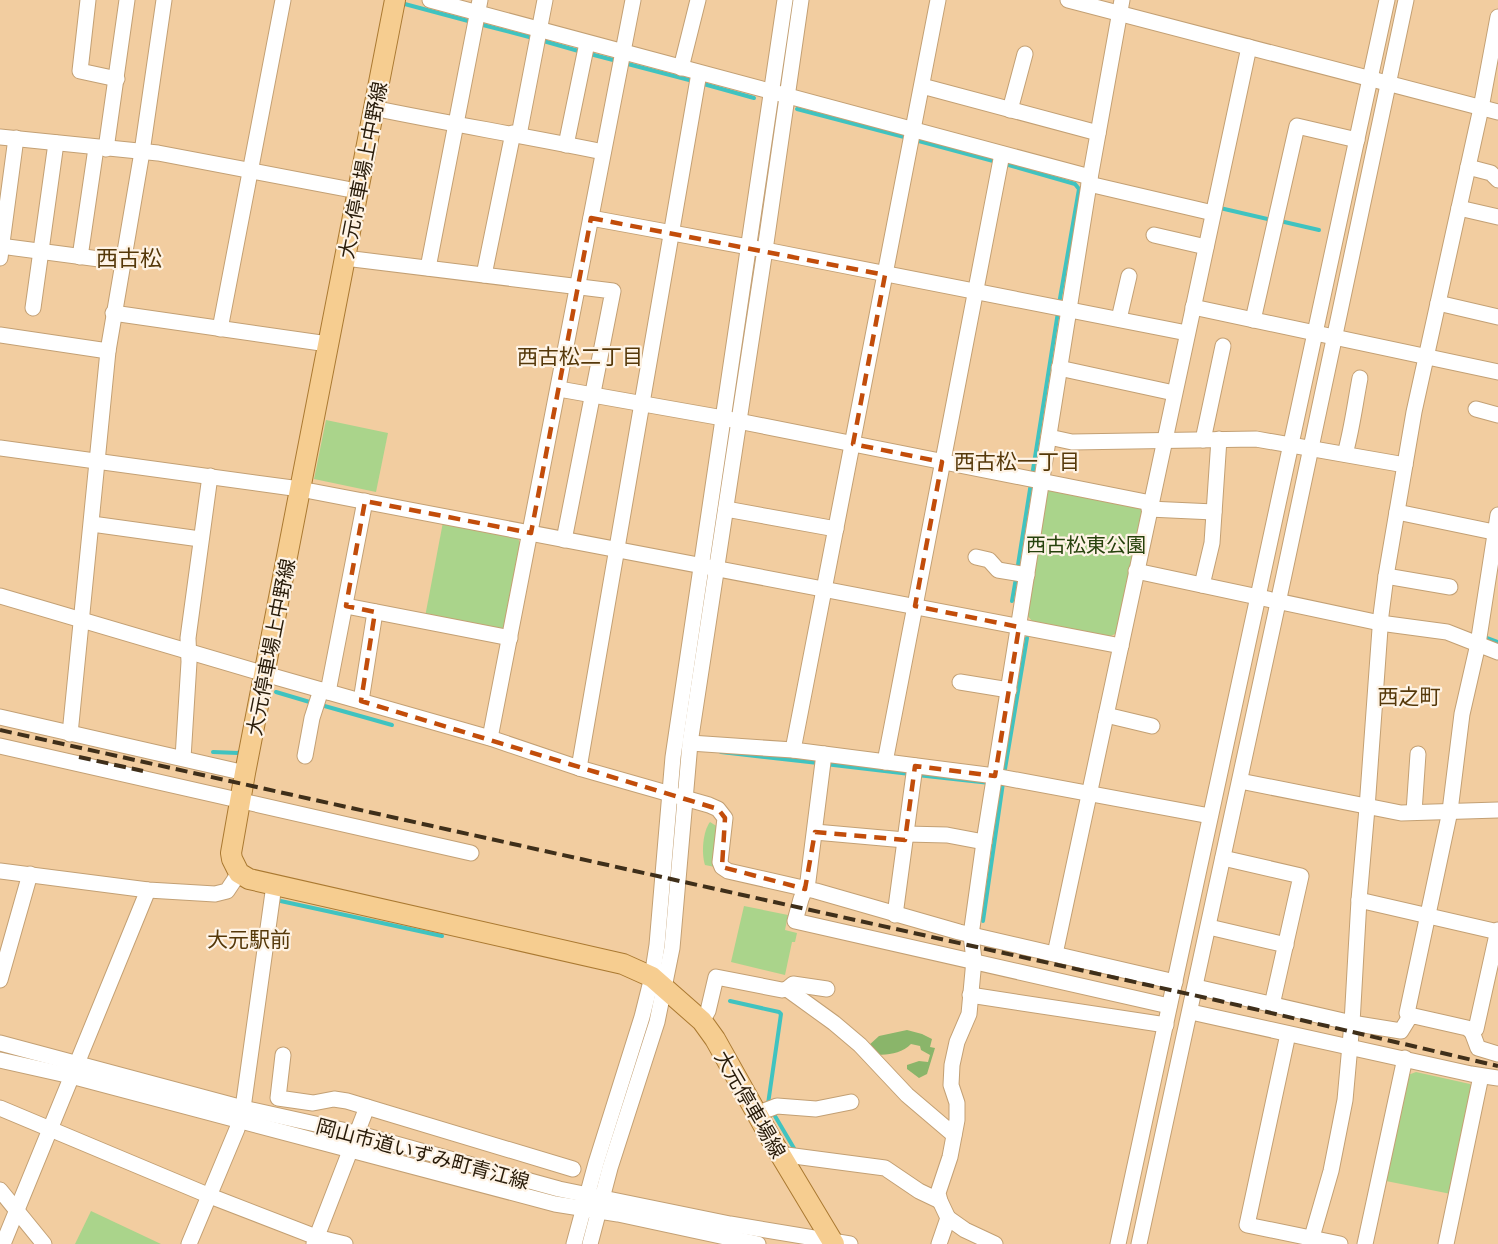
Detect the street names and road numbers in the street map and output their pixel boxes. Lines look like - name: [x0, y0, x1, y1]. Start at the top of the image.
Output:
- street label: 大元停車場上中野線: [333, 79, 391, 261]
- street label: 大元停車場上中野線: [241, 556, 299, 738]
- street label: 大元停車場線: [711, 1046, 791, 1162]
- street label: 岡山市道いずみ町青江線: [314, 1113, 532, 1193]

